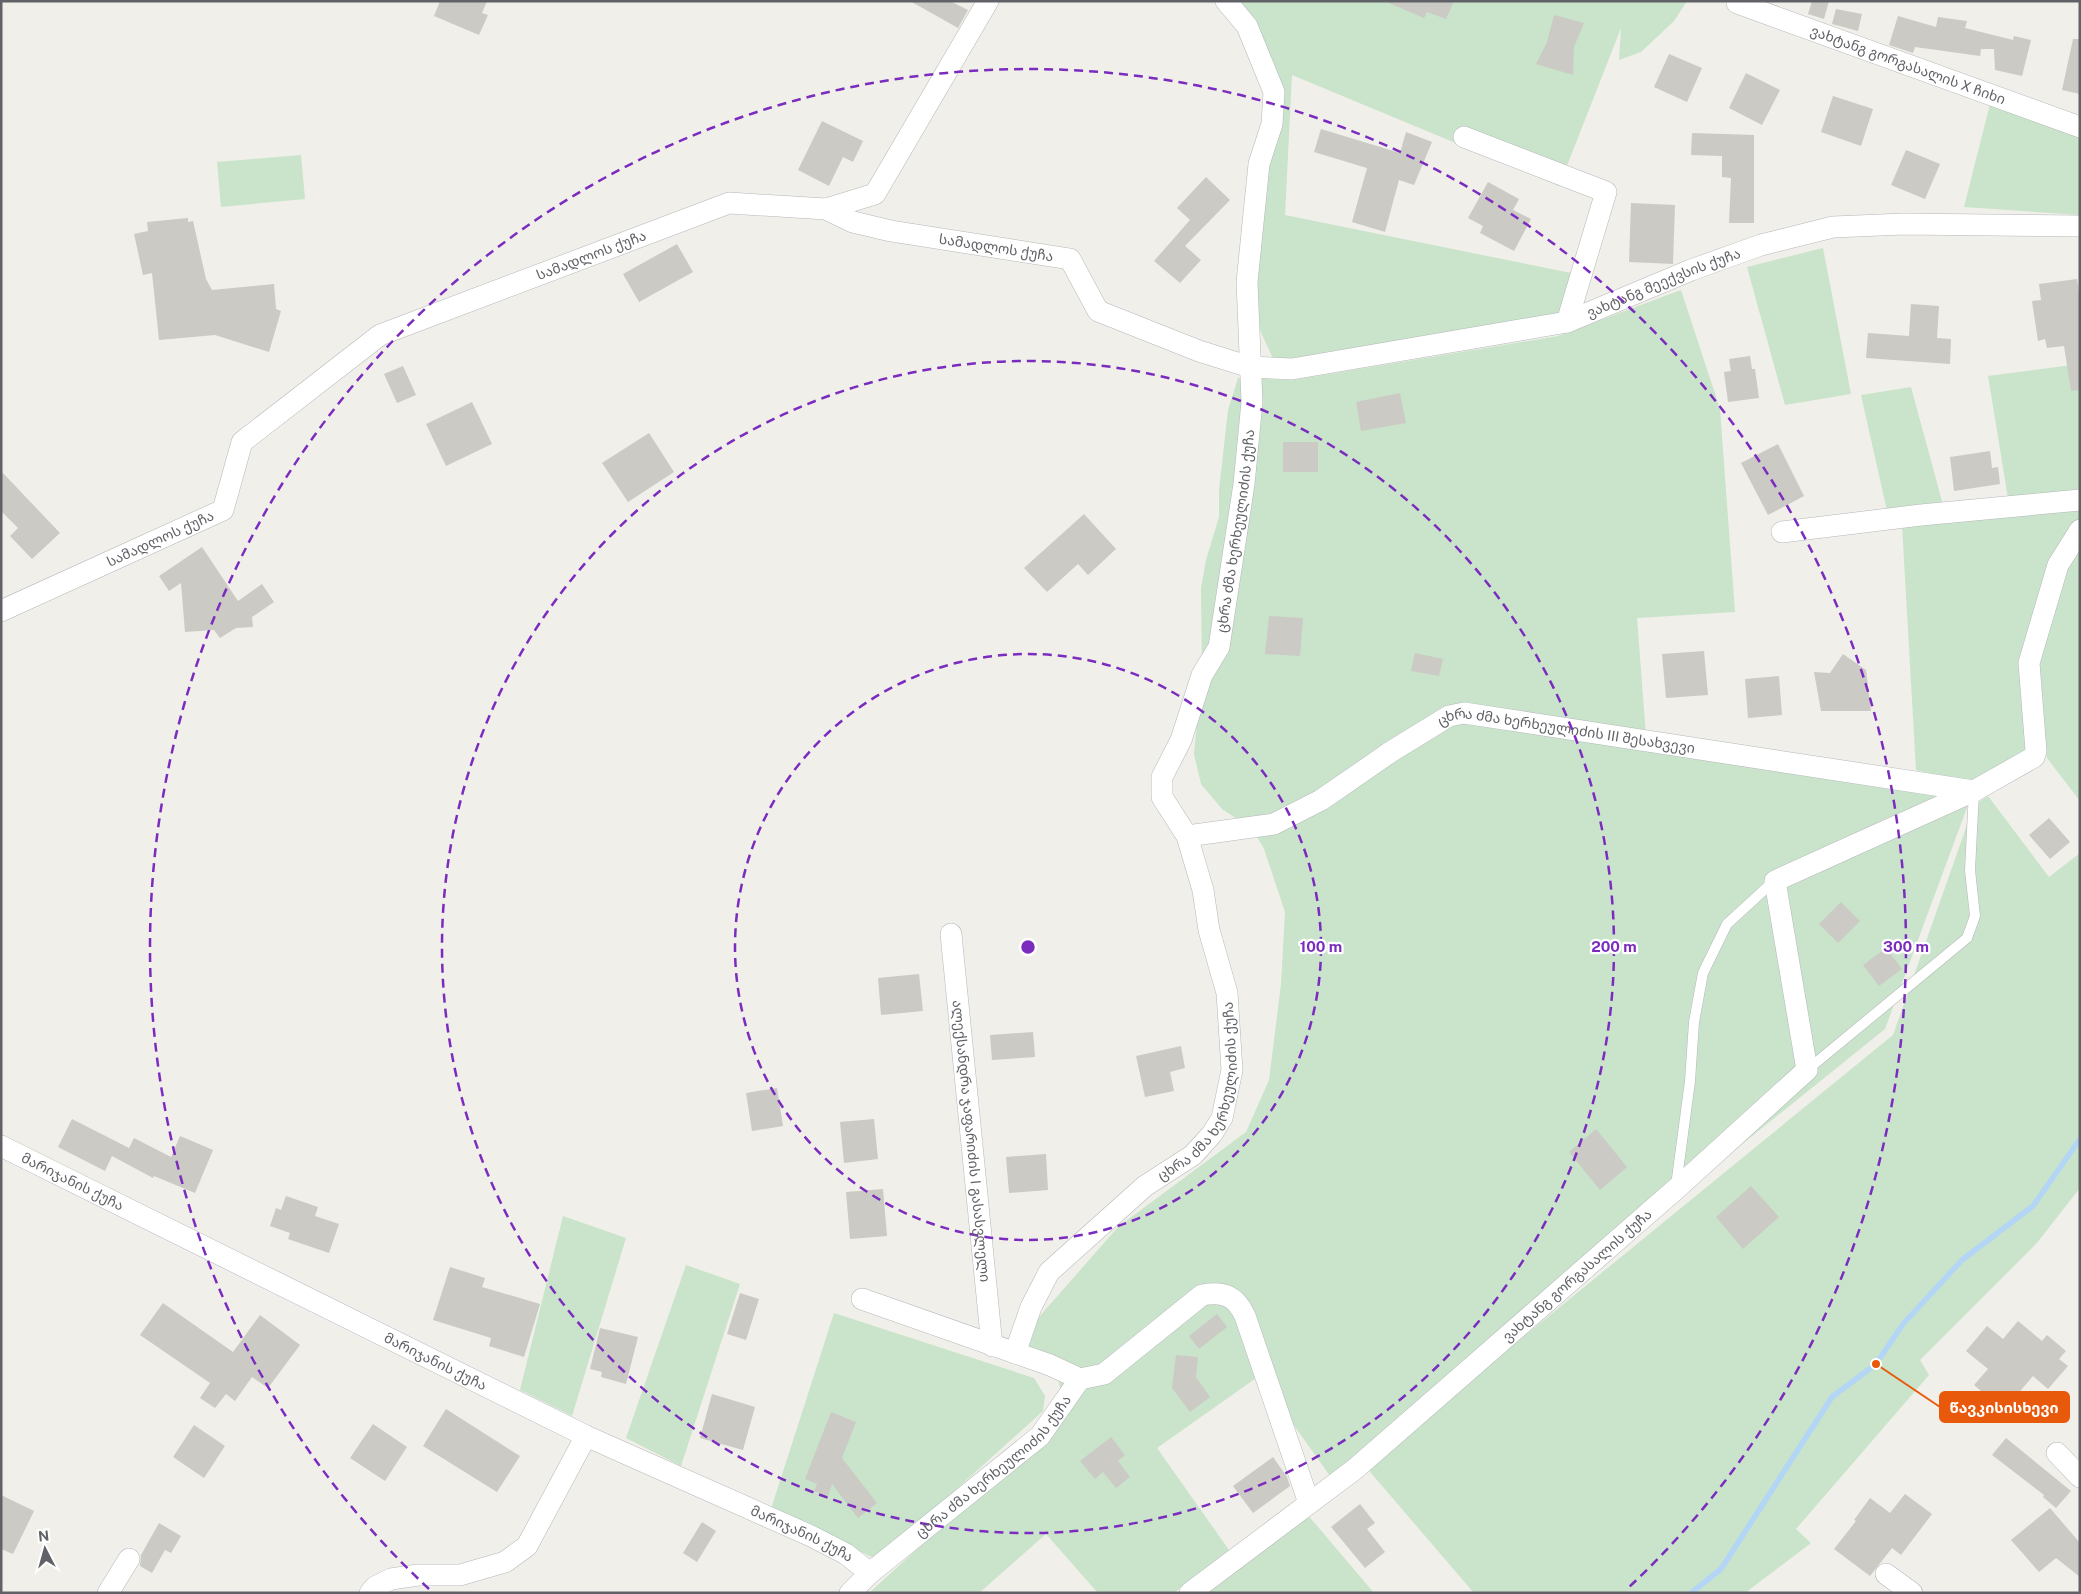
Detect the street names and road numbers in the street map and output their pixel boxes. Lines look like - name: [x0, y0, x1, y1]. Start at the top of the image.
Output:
- street label: ვახტანგ გორგასალის X ჩიხი: [1808, 22, 2008, 107]
- street label: სამადლოს ქუჩა: [534, 227, 648, 283]
- street label: სამადლოს ქუჩა: [938, 231, 1055, 264]
- street label: ვახტანგ მეექვსის ქუჩა: [1584, 245, 1743, 322]
- street label: ცხრა ძმა ხერხეულიძის ქუჩა: [1213, 428, 1257, 634]
- street label: სამადლოს ქუჩა: [104, 507, 216, 570]
- street label: ცხრა ძმა ხერხეულიძის III შესახვევი: [1434, 705, 1696, 756]
- street label: ალექსანდრა ჯაფარიძის I გასასვლელი: [949, 999, 994, 1283]
- street label: ცხრა ძმა ხერხეულიძის ქუჩა: [1154, 1001, 1241, 1185]
- street label: მარიჯანის ქუჩა: [19, 1149, 126, 1214]
- street label: ვახტანგ გორგასალის ქუჩა: [1499, 1206, 1655, 1345]
- street label: მარიჯანის ქუჩა: [382, 1329, 489, 1393]
- street label: ცხრა ძმა ხერხეულიძის ქუჩა: [913, 1392, 1074, 1542]
- street label: მარიჯანის ქუჩა: [748, 1502, 857, 1565]

